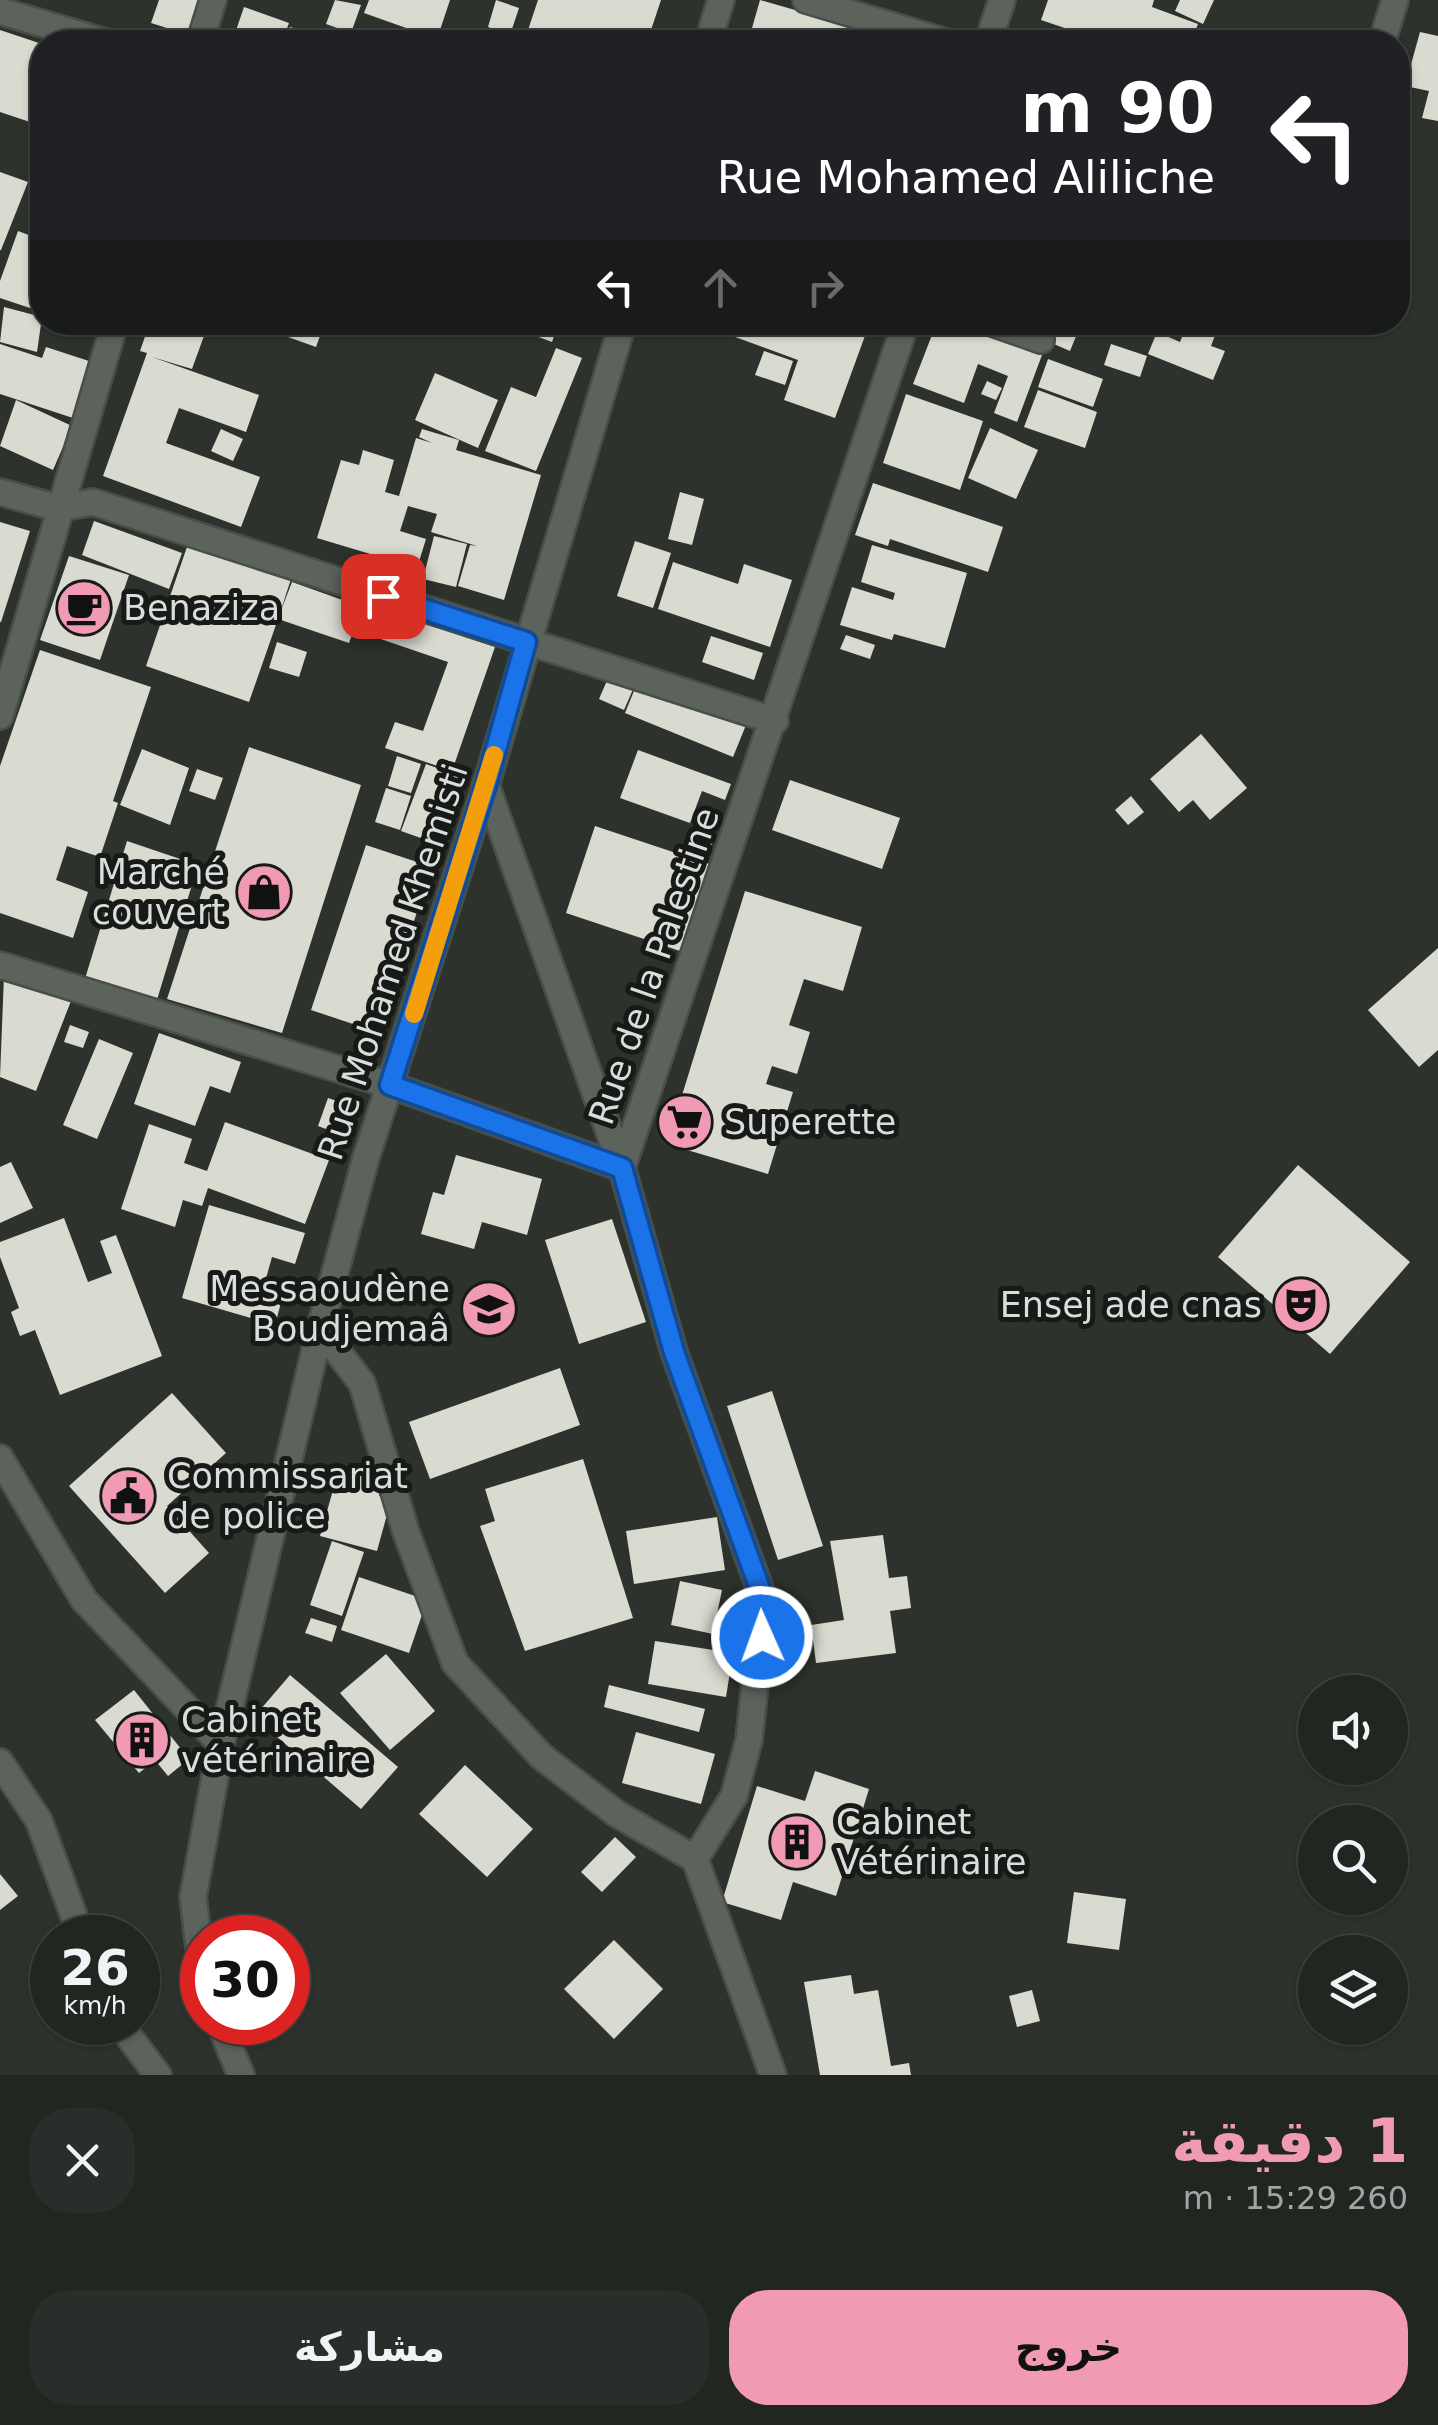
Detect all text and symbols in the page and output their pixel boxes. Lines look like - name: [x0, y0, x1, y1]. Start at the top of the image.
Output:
- text: 90 m: [1020, 67, 1215, 149]
- icon: left: [1250, 70, 1380, 200]
- text: Rue Mohamed Aliliche: [717, 151, 1215, 204]
- icon: left: [588, 260, 643, 315]
- icon: ahead: [693, 260, 748, 315]
- icon: right: [798, 260, 853, 315]
- pin: [341, 554, 426, 639]
- icon: arrive: [356, 569, 411, 624]
- cafe icon: Benaziza: [54, 578, 114, 638]
- place label: Benaziza: [123, 588, 280, 628]
- street label: Rue Mohamed Khemisti: [310, 759, 476, 1165]
- street label: Rue de la Palestine: [581, 802, 727, 1130]
- place label: Marché couvert: [92, 852, 225, 932]
- shop icon: Marché couvert: [234, 862, 294, 922]
- supermarket icon: Superette: [655, 1092, 715, 1152]
- place label: Superette: [724, 1102, 896, 1142]
- place label: Messaoudène Boudjemaâ: [209, 1269, 450, 1349]
- theatre icon: Ensej ade cnas: [1271, 1275, 1331, 1335]
- school or university icon: Messaoudène Boudjemaâ: [459, 1279, 519, 1339]
- place label: Ensej ade cnas: [1000, 1285, 1262, 1325]
- place label: Commissariat de police: [167, 1456, 408, 1536]
- public building icon: Commissariat de police: [98, 1466, 158, 1526]
- position arrow: [710, 1585, 814, 1689]
- map controls: [1298, 1675, 1408, 2045]
- button: sound: [1298, 1675, 1408, 1785]
- place label: Cabinet vétérinaire: [181, 1700, 371, 1780]
- building icon: Cabinet vétérinaire: [112, 1710, 172, 1770]
- place label: Cabinet Vétérinaire: [836, 1802, 1027, 1882]
- button: search: [1298, 1805, 1408, 1915]
- building icon: Cabinet Vétérinaire: [767, 1812, 827, 1872]
- speed limit sign: 30: [180, 1915, 310, 2045]
- button: layers: [1298, 1935, 1408, 2045]
- text: 26: [60, 1939, 130, 1997]
- text: km/h: [63, 1991, 127, 2020]
- text: 1 دقيقة: [1171, 2106, 1408, 2176]
- button: close: [30, 2108, 135, 2213]
- text: 260 m · 15:29: [1183, 2179, 1408, 2217]
- button: مشاركة: [30, 2290, 709, 2405]
- button: خروج: [729, 2290, 1408, 2405]

